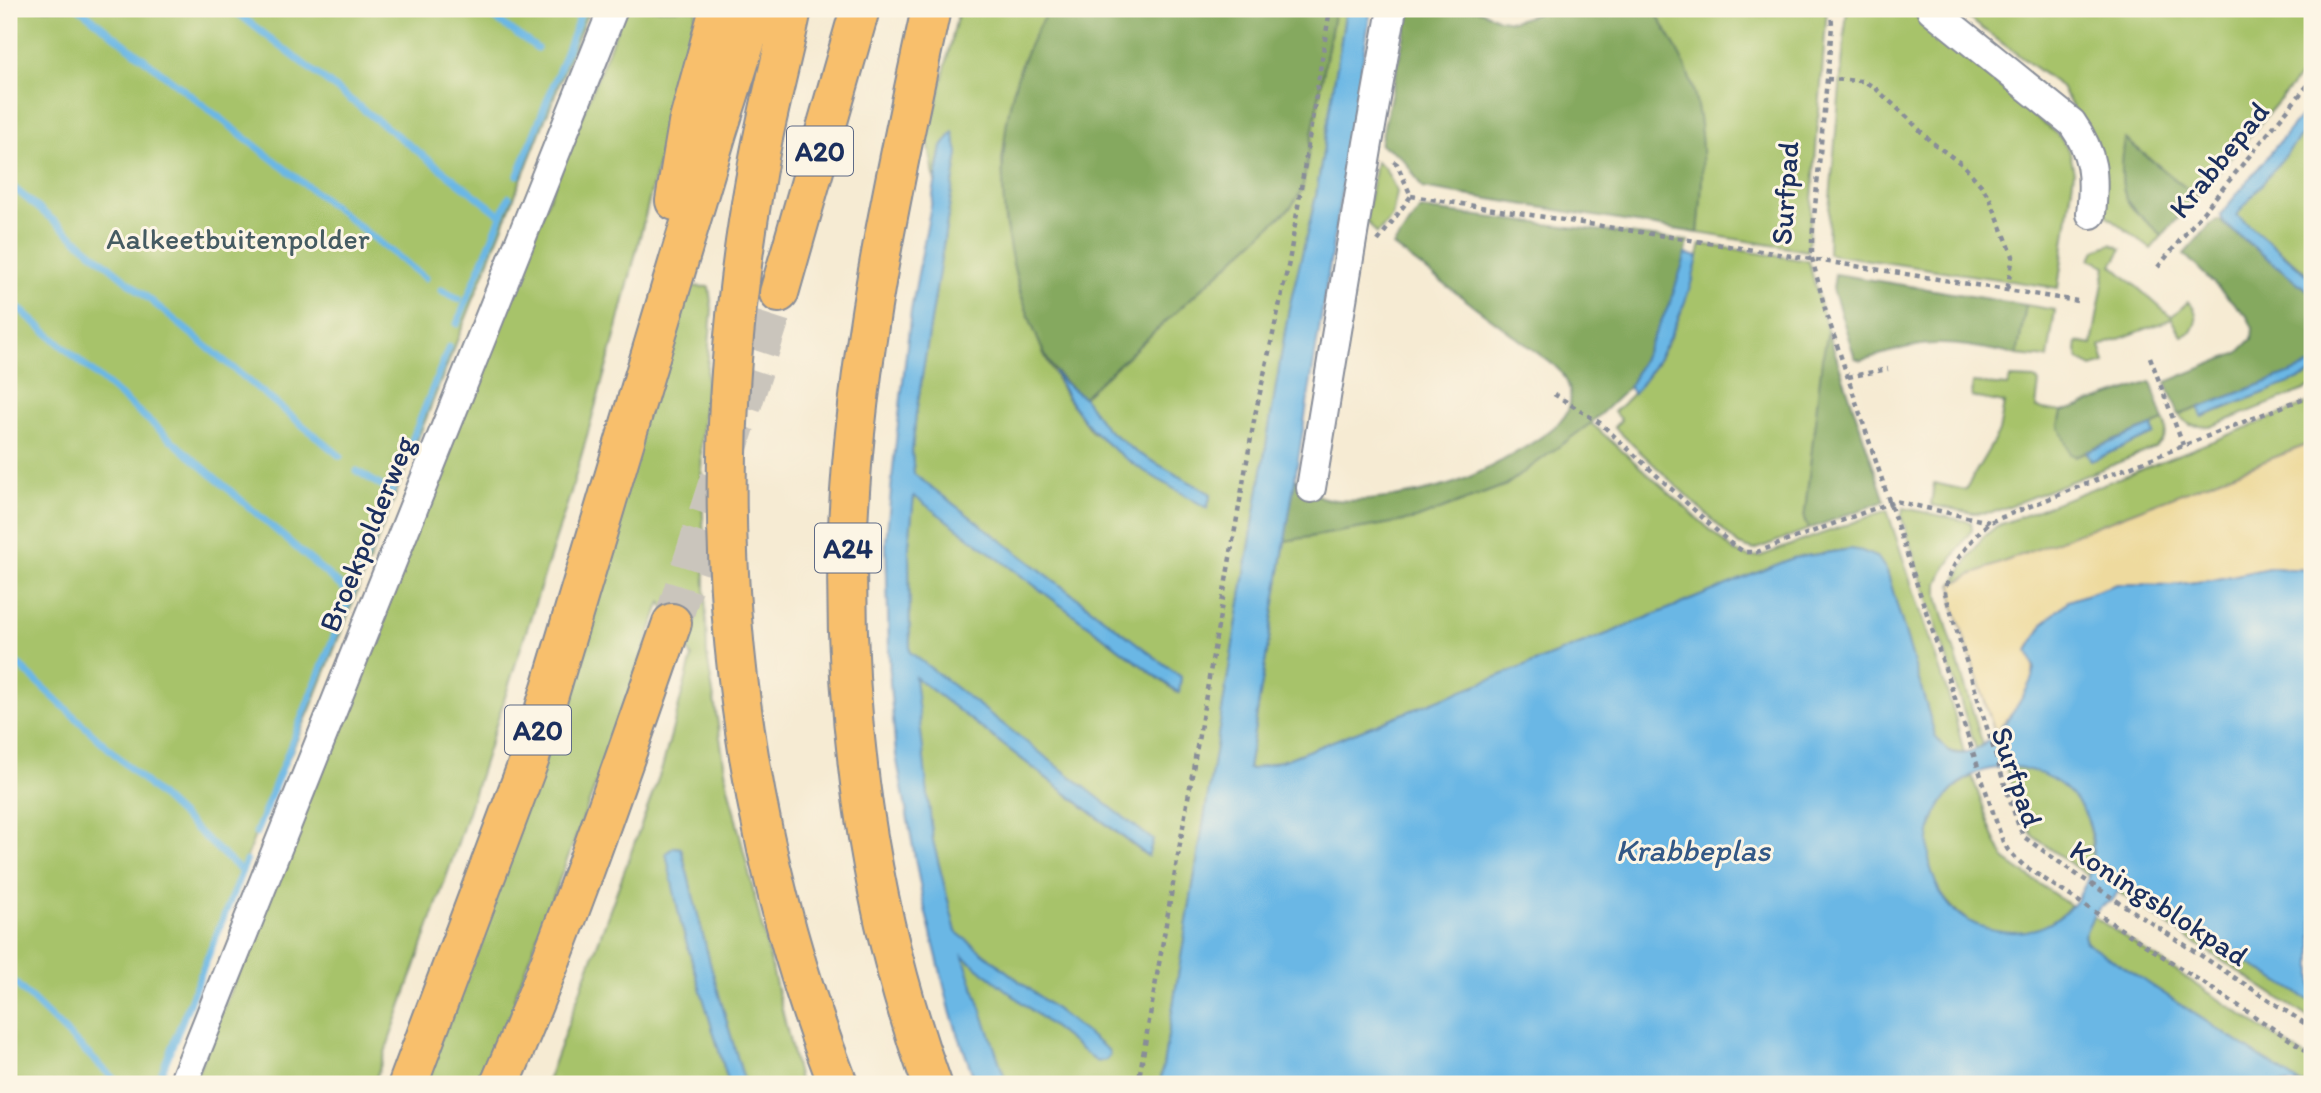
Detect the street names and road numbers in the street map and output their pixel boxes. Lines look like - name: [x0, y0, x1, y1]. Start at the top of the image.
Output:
- street label: Krabbepad: [2160, 94, 2277, 226]
- road number: A20: [787, 127, 853, 176]
- street label: Surfpad: [1762, 139, 1807, 246]
- street label: Broekpolderweg: [310, 430, 423, 637]
- road number: A24: [815, 524, 881, 572]
- road number: A20: [505, 706, 571, 754]
- street label: Surfpad: [1983, 722, 2052, 832]
- street label: Koningsblokpad: [2063, 831, 2255, 974]

